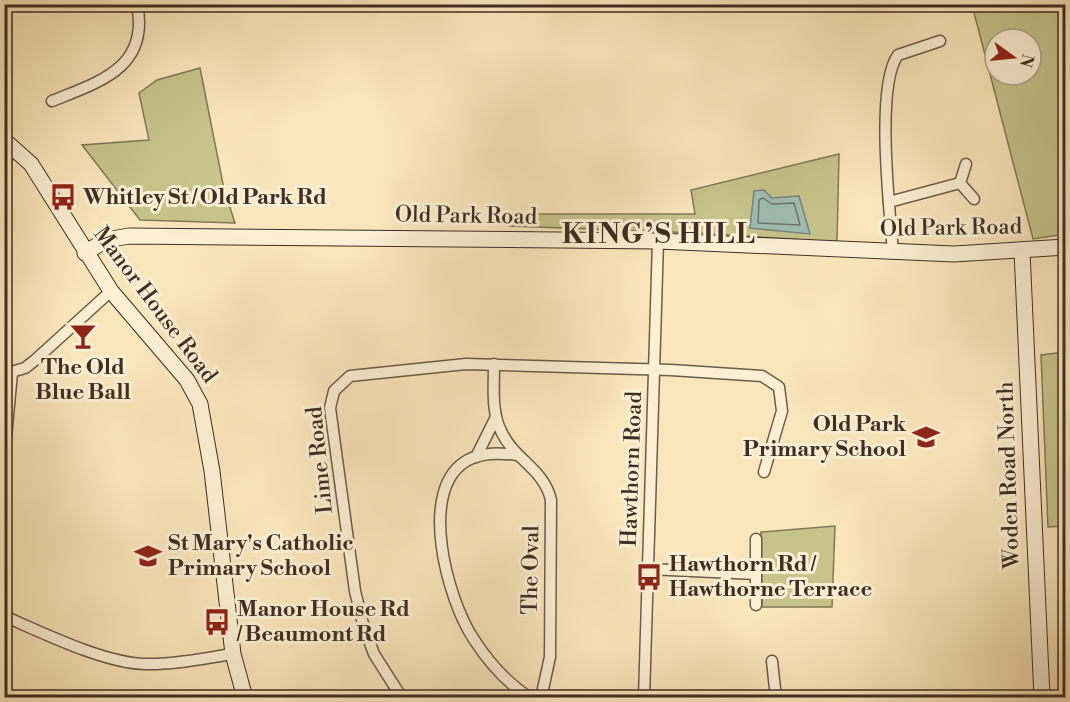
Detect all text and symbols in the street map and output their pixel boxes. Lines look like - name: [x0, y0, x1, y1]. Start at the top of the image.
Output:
- north arrow: [983, 27, 1043, 87]
- text: N: [1015, 52, 1038, 70]
- bus stop icon: Whitley St / Old Park Rd: [48, 182, 78, 212]
- place label: Whitley St / Old Park Rd: [82, 184, 327, 211]
- street label: Old Park Road: [395, 201, 538, 231]
- street label: Old Park Road: [880, 213, 1023, 243]
- district label: KING’S HILL: [562, 217, 756, 252]
- street label: Manor House Road: [87, 221, 223, 389]
- bar icon: The Old Blue Ball: [68, 321, 98, 351]
- place label: The Old Blue Ball: [35, 354, 131, 406]
- street label: Woden Road North: [992, 381, 1026, 570]
- street label: Hawthorn Road: [616, 390, 648, 547]
- street label: Lime Road: [301, 405, 339, 515]
- place label: Old Park Primary School: [743, 411, 906, 463]
- school or university icon: Old Park Primary School: [911, 422, 941, 452]
- street label: The Oval: [517, 525, 545, 615]
- place label: St Mary's Catholic Primary School: [168, 530, 354, 582]
- school or university icon: St Mary's Catholic Primary School: [133, 541, 163, 571]
- place label: Hawthorn Rd / Hawthorne Terrace: [669, 551, 873, 603]
- bus stop icon: Hawthorn Rd / Hawthorne Terrace: [634, 562, 664, 592]
- place label: Manor House Rd / Beaumont Rd: [236, 596, 410, 648]
- bus stop icon: Manor House Rd / Beaumont Rd: [202, 607, 232, 637]

